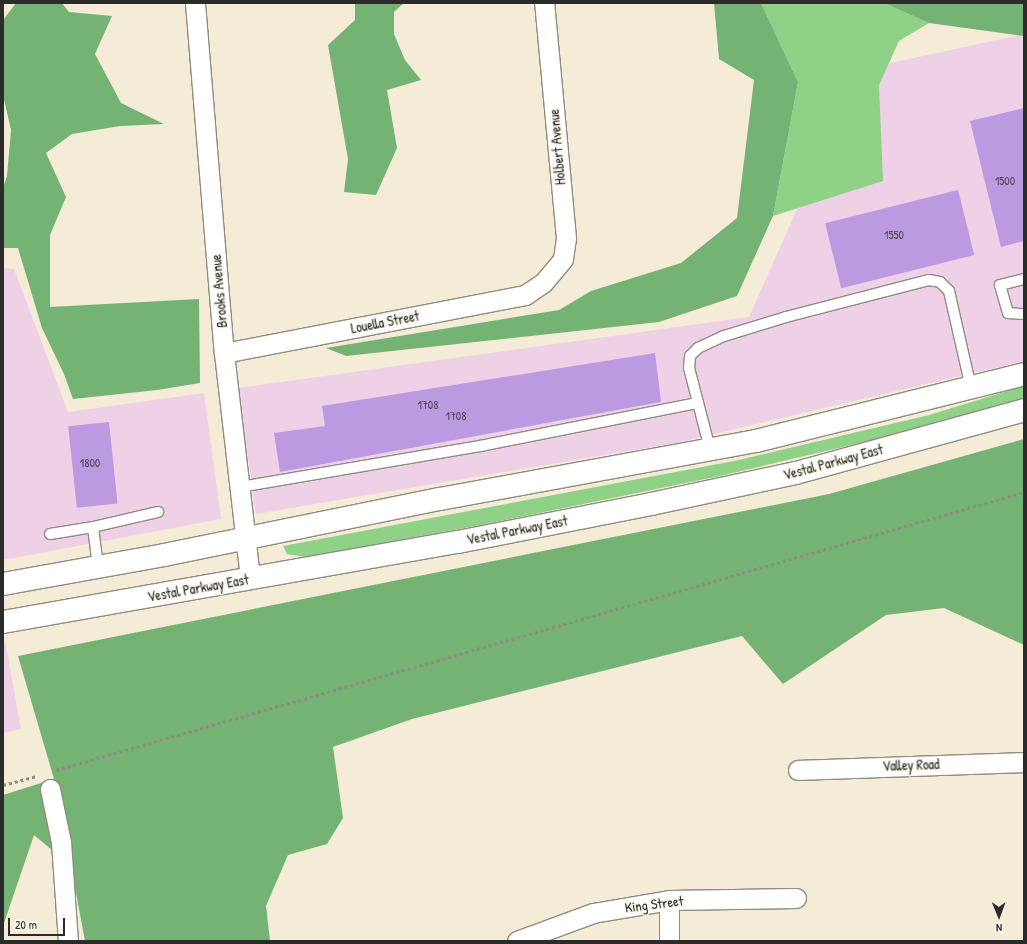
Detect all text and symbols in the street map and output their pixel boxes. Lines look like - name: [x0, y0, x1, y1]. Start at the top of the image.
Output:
- street label: Holbert Avenue: [545, 108, 569, 186]
- house number: 1500: [995, 174, 1015, 188]
- house number: 1550: [884, 228, 904, 242]
- street label: Brooks Avenue: [207, 254, 231, 328]
- street label: Louella Street: [349, 307, 421, 337]
- house number: 1708: [418, 398, 438, 412]
- house number: 1708: [446, 409, 466, 423]
- street label: Vestal Parkway East: [781, 441, 885, 483]
- house number: 1800: [80, 456, 100, 470]
- street label: Vestal Parkway East: [465, 512, 569, 548]
- street label: Vestal Parkway East: [146, 571, 250, 605]
- street label: Valley Road: [882, 756, 940, 774]
- street label: King Street: [624, 892, 684, 916]
- north arrow: [979, 896, 1019, 936]
- scale bar: [10, 910, 67, 936]
- text: 20 m: [15, 916, 37, 933]
- text: N: [996, 921, 1002, 935]

